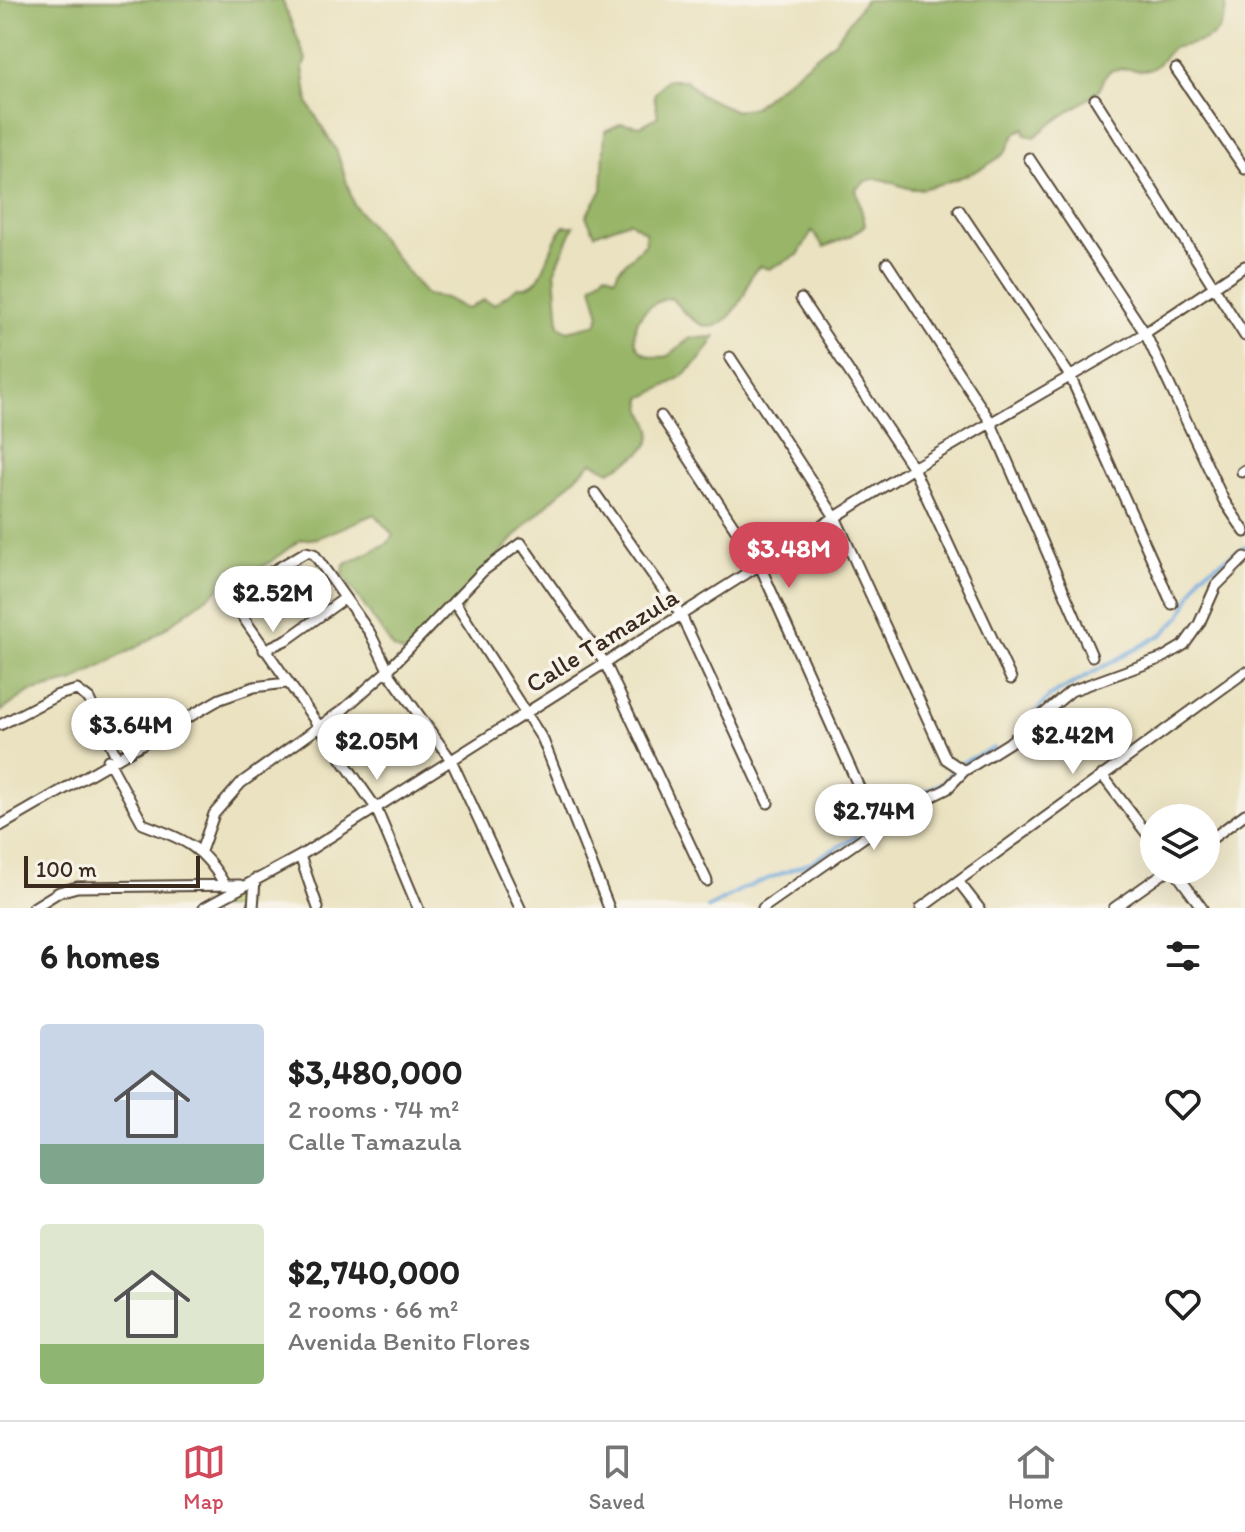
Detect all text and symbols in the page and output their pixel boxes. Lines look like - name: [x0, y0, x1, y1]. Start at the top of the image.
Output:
- pin: $3.48M: [724, 522, 854, 590]
- text: $3.48M: [747, 532, 831, 564]
- pin: $2.52M: [208, 566, 338, 634]
- text: $2.52M: [232, 576, 314, 608]
- street label: Calle Tamazula: [520, 580, 685, 700]
- pin: $3.64M: [66, 698, 196, 766]
- text: $3.64M: [89, 708, 173, 740]
- pin: $2.42M: [1008, 708, 1138, 776]
- pin: $2.05M: [312, 714, 442, 782]
- text: $2.42M: [1032, 718, 1115, 750]
- text: $2.05M: [335, 724, 419, 756]
- pin: $2.74M: [809, 784, 939, 852]
- text: $2.74M: [833, 794, 915, 826]
- map controls: [1140, 804, 1220, 884]
- button: layers: [1140, 804, 1220, 884]
- scale bar: [24, 852, 200, 888]
- text: 100 m: [36, 856, 97, 883]
- icon: filters: [1161, 934, 1205, 978]
- text: 6 homes: [40, 936, 160, 977]
- text: $3,480,000: [288, 1052, 463, 1093]
- icon: home: [104, 1056, 200, 1152]
- icon: heart: [1161, 1082, 1205, 1126]
- text: 2 rooms · 74 m²: [288, 1093, 459, 1125]
- text: Calle Tamazula: [288, 1125, 462, 1157]
- text: $2,740,000: [288, 1252, 460, 1293]
- icon: home: [104, 1256, 200, 1352]
- icon: heart: [1161, 1282, 1205, 1326]
- text: 2 rooms · 66 m²: [288, 1293, 458, 1325]
- text: Avenida Benito Flores: [288, 1325, 530, 1357]
- tab: Map: [182, 1440, 226, 1515]
- tab: Saved: [589, 1440, 645, 1515]
- tab: Home: [1008, 1440, 1063, 1515]

